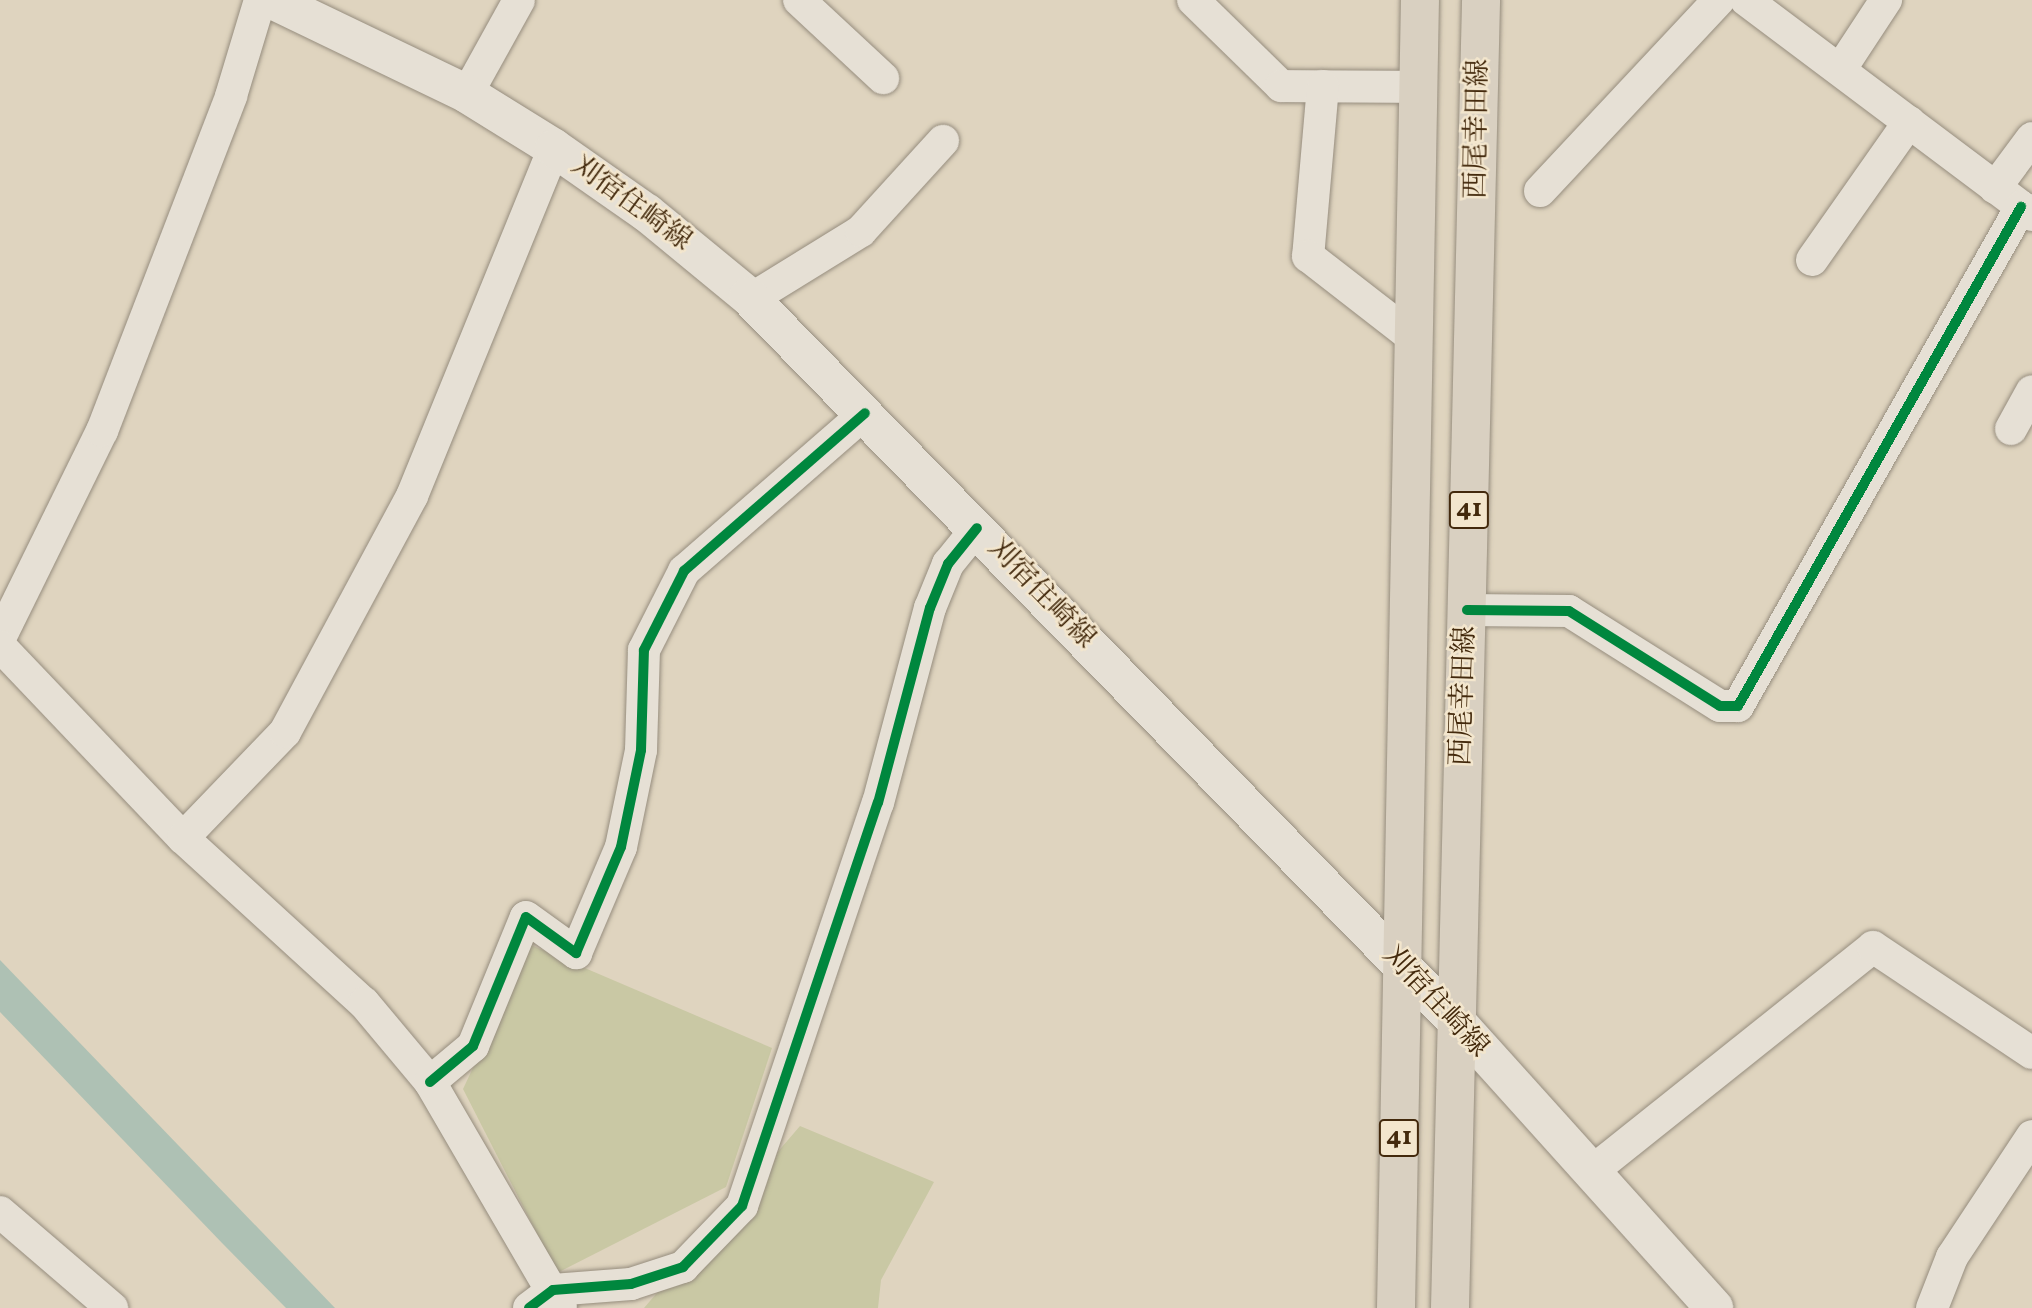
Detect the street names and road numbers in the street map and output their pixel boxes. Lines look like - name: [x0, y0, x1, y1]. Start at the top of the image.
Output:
- street label: 西尾幸田線: [1460, 59, 1496, 199]
- street label: 刈宿住崎線: [564, 149, 698, 259]
- road number: 41: [1448, 488, 1490, 532]
- street label: 刈宿住崎線: [980, 532, 1102, 656]
- street label: 西尾幸田線: [1445, 625, 1483, 767]
- street label: 刈宿住崎線: [1375, 939, 1495, 1065]
- road number: 41: [1378, 1116, 1420, 1161]

